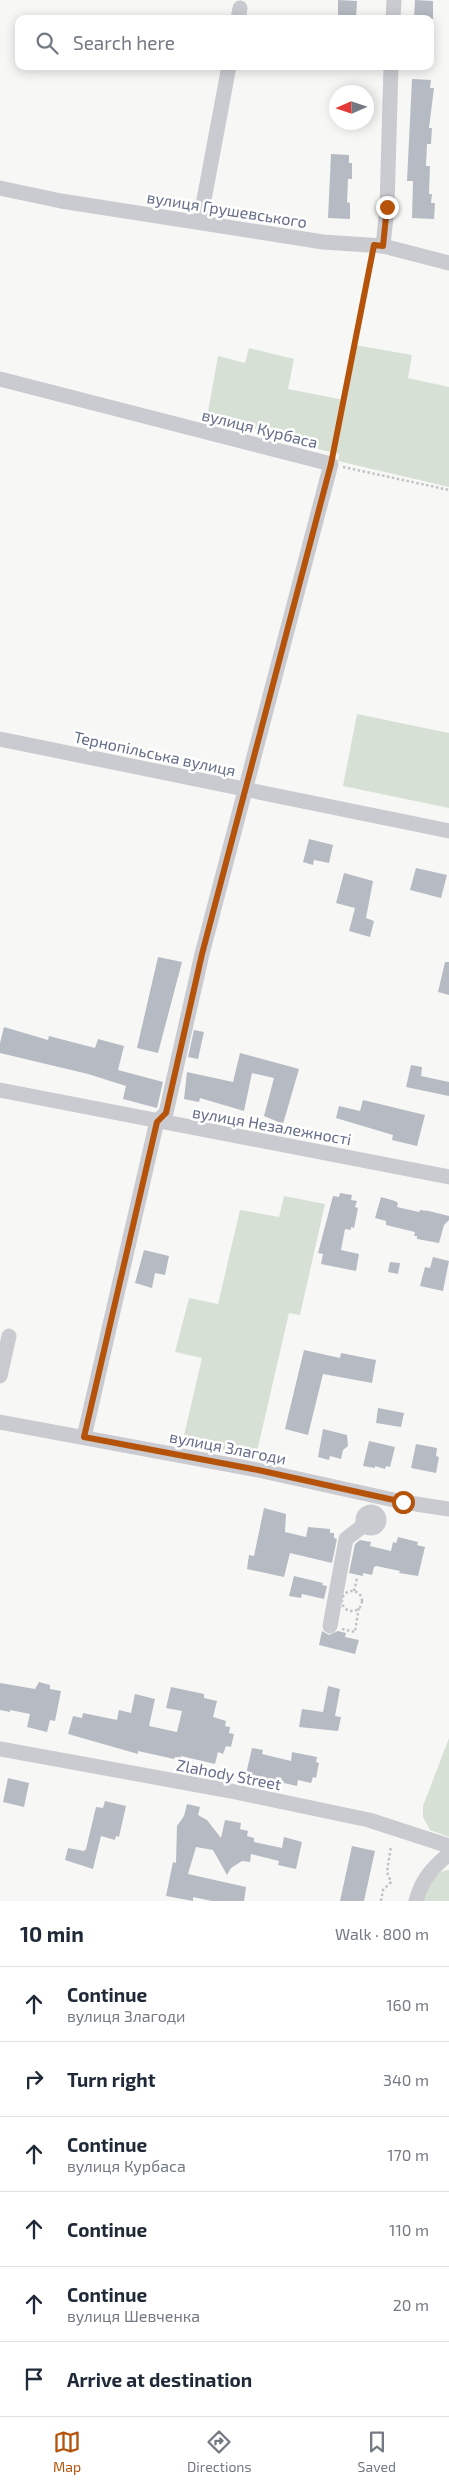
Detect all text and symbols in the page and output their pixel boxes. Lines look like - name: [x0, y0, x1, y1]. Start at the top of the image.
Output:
- search box: [15, 15, 434, 70]
- icon: search: [33, 29, 61, 57]
- text: Search here: [73, 31, 175, 54]
- north arrow: [329, 85, 374, 130]
- street label: вулиця Грушевського: [145, 187, 308, 232]
- route end: [376, 196, 399, 219]
- street label: вулиця Курбаса: [200, 404, 320, 453]
- street label: Тернопільська вулиця: [72, 727, 238, 780]
- street label: вулиця Незалежності: [191, 1102, 353, 1149]
- street label: вулиця Злагоди: [168, 1426, 288, 1469]
- route start: [392, 1491, 415, 1514]
- street label: Zlahody Street: [175, 1755, 283, 1793]
- text: 10 min: [20, 1921, 84, 1946]
- text: Walk · 800 m: [335, 1924, 429, 1943]
- text: Continue: [67, 1983, 147, 2006]
- icon: ahead: [20, 1990, 48, 2018]
- text: 160 m: [386, 1995, 429, 2014]
- text: вулиця Злагоди: [67, 2006, 185, 2025]
- icon: right: [20, 2065, 48, 2093]
- text: Turn right: [67, 2068, 155, 2091]
- text: 340 m: [383, 2070, 429, 2089]
- text: Continue: [67, 2133, 147, 2156]
- icon: ahead: [20, 2140, 48, 2168]
- text: 170 m: [387, 2145, 429, 2164]
- text: вулиця Курбаса: [67, 2156, 186, 2175]
- icon: ahead: [20, 2215, 48, 2243]
- text: Continue: [67, 2218, 147, 2241]
- text: 110 m: [389, 2220, 429, 2239]
- text: Continue: [67, 2283, 147, 2306]
- icon: ahead: [20, 2290, 48, 2318]
- text: 20 m: [393, 2295, 429, 2314]
- text: вулиця Шевченка: [67, 2306, 200, 2325]
- icon: arrive: [20, 2365, 48, 2393]
- text: Arrive at destination: [67, 2368, 252, 2391]
- tab: Map: [53, 2428, 81, 2475]
- tab: Directions: [187, 2428, 252, 2475]
- tab: Saved: [358, 2428, 396, 2475]

